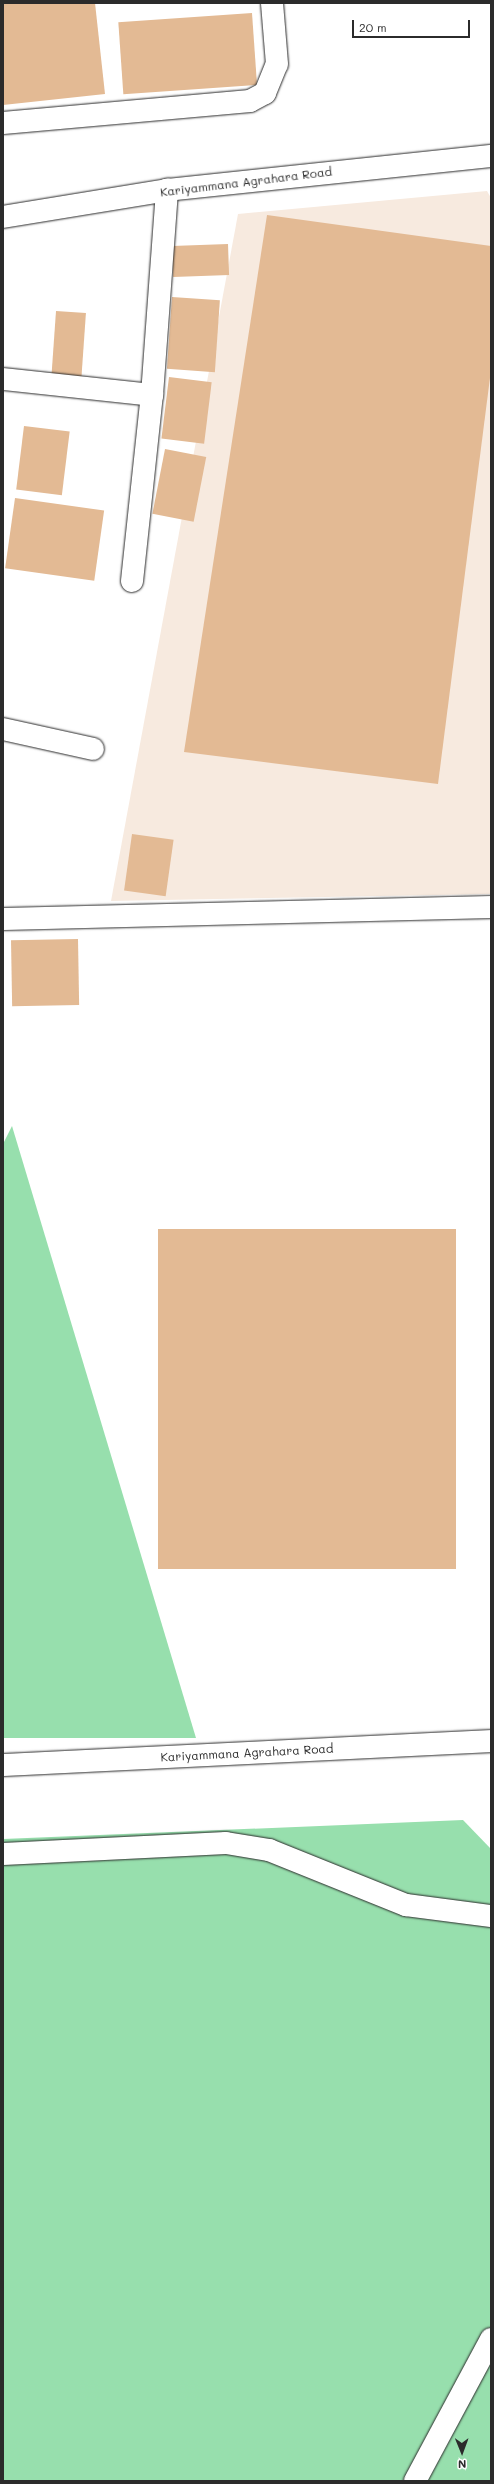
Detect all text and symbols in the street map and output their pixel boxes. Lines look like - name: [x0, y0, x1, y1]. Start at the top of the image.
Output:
- scale bar: [354, 12, 472, 38]
- text: 20 m: [359, 19, 387, 35]
- street label: Kariyammana Agrahara Road: [159, 164, 333, 200]
- street label: Kariyammana Agrahara Road: [160, 1741, 334, 1765]
- north arrow: [442, 2432, 482, 2472]
- text: N: [458, 2457, 467, 2472]

